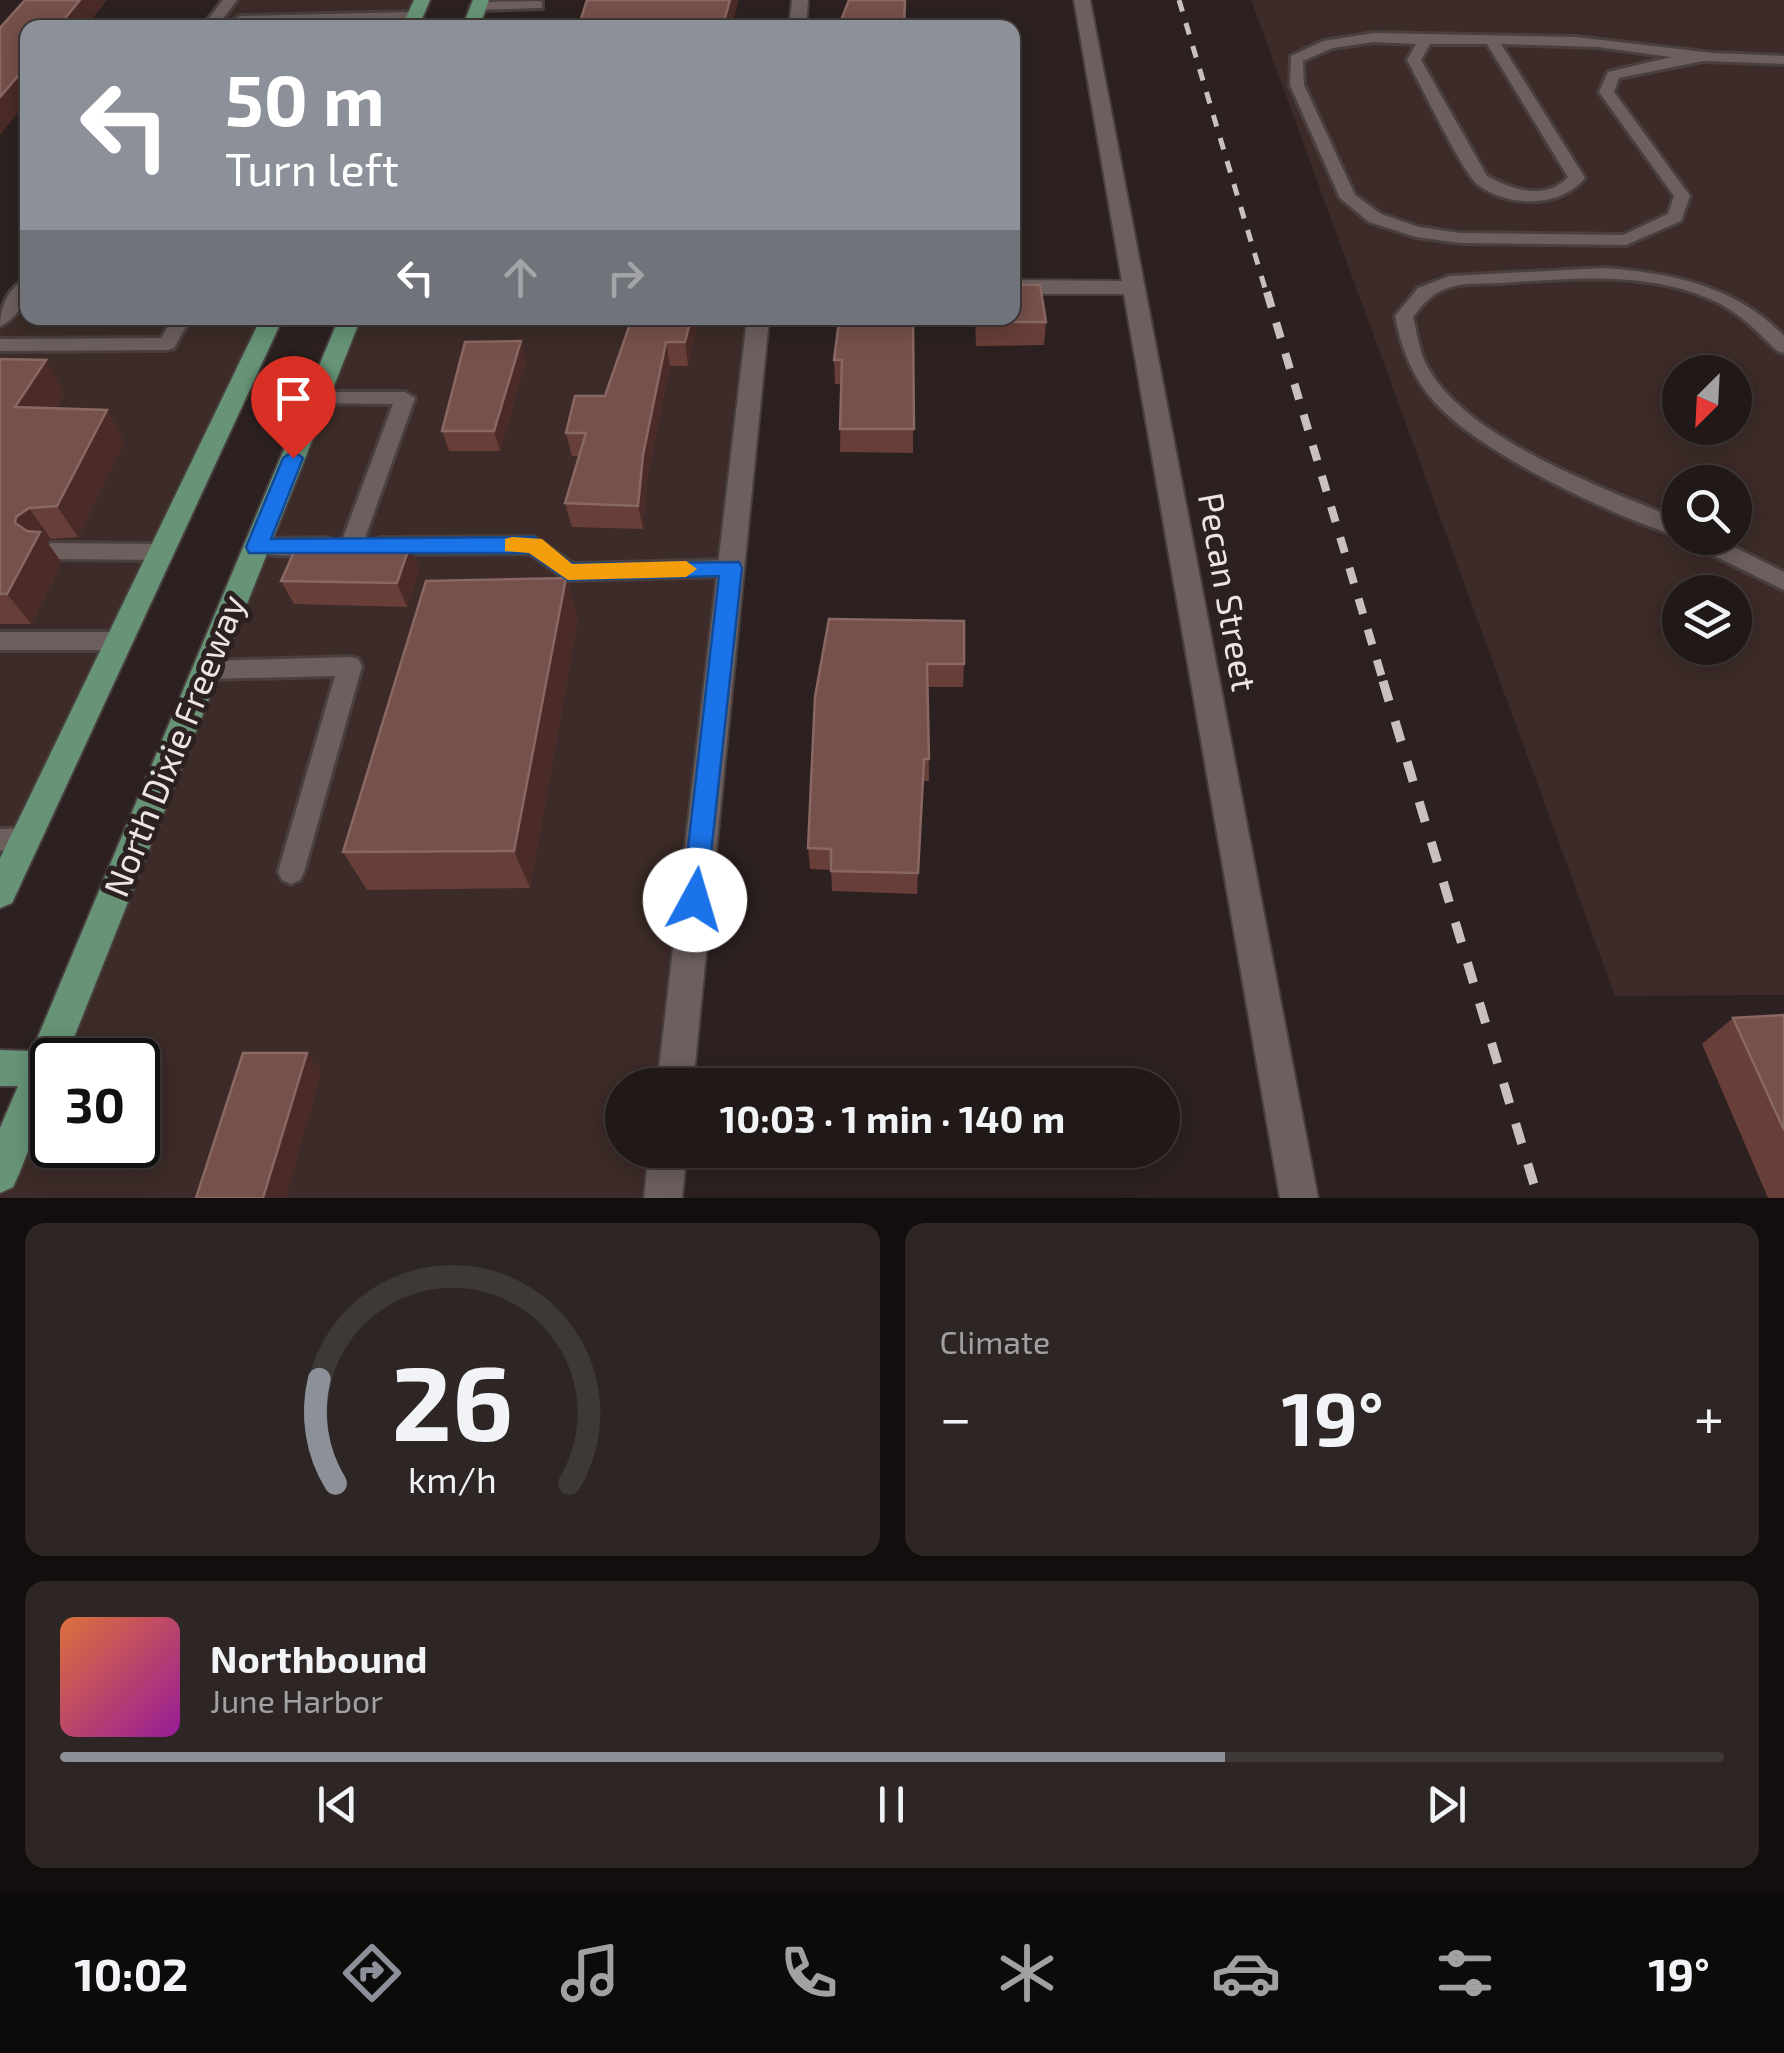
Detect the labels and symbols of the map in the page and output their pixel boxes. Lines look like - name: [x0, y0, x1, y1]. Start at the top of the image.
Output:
- north arrow: [1662, 355, 1752, 445]
- pin: [251, 356, 336, 459]
- street label: Pecan Street: [1191, 489, 1267, 694]
- street label: North Dixie Freeway: [93, 588, 253, 902]
- position arrow: [643, 848, 747, 952]
- speed limit sign: 30: [30, 1038, 160, 1168]

